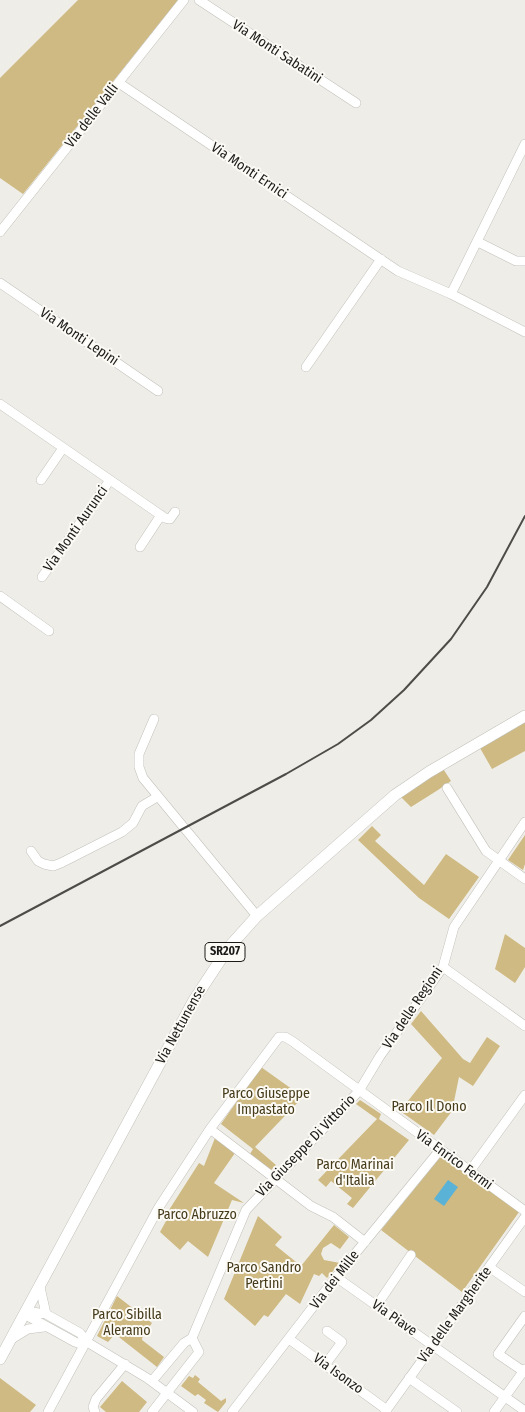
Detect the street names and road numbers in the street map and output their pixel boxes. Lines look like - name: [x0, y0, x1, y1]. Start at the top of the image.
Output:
- street label: Via Monti Sabatini: [229, 17, 325, 87]
- street label: Via delle Valli: [62, 81, 122, 151]
- street label: Via Monti Ernici: [208, 139, 290, 203]
- street label: Via Monti Lepini: [36, 304, 122, 370]
- street label: Via Monti Aurunci: [40, 483, 112, 575]
- road number: SR207: [205, 942, 245, 962]
- street label: Via delle Regioni: [379, 964, 447, 1052]
- street label: Via Nettunense: [153, 983, 209, 1067]
- street label: Via Giuseppe Di Vittorio: [253, 1091, 359, 1201]
- street label: Via Enrico Fermi: [412, 1126, 496, 1194]
- street label: Via dei Mille: [307, 1247, 363, 1313]
- street label: Via delle Margherite: [414, 1264, 496, 1366]
- street label: Via Piave: [368, 1296, 420, 1340]
- street label: Via Isonzo: [310, 1350, 366, 1398]

